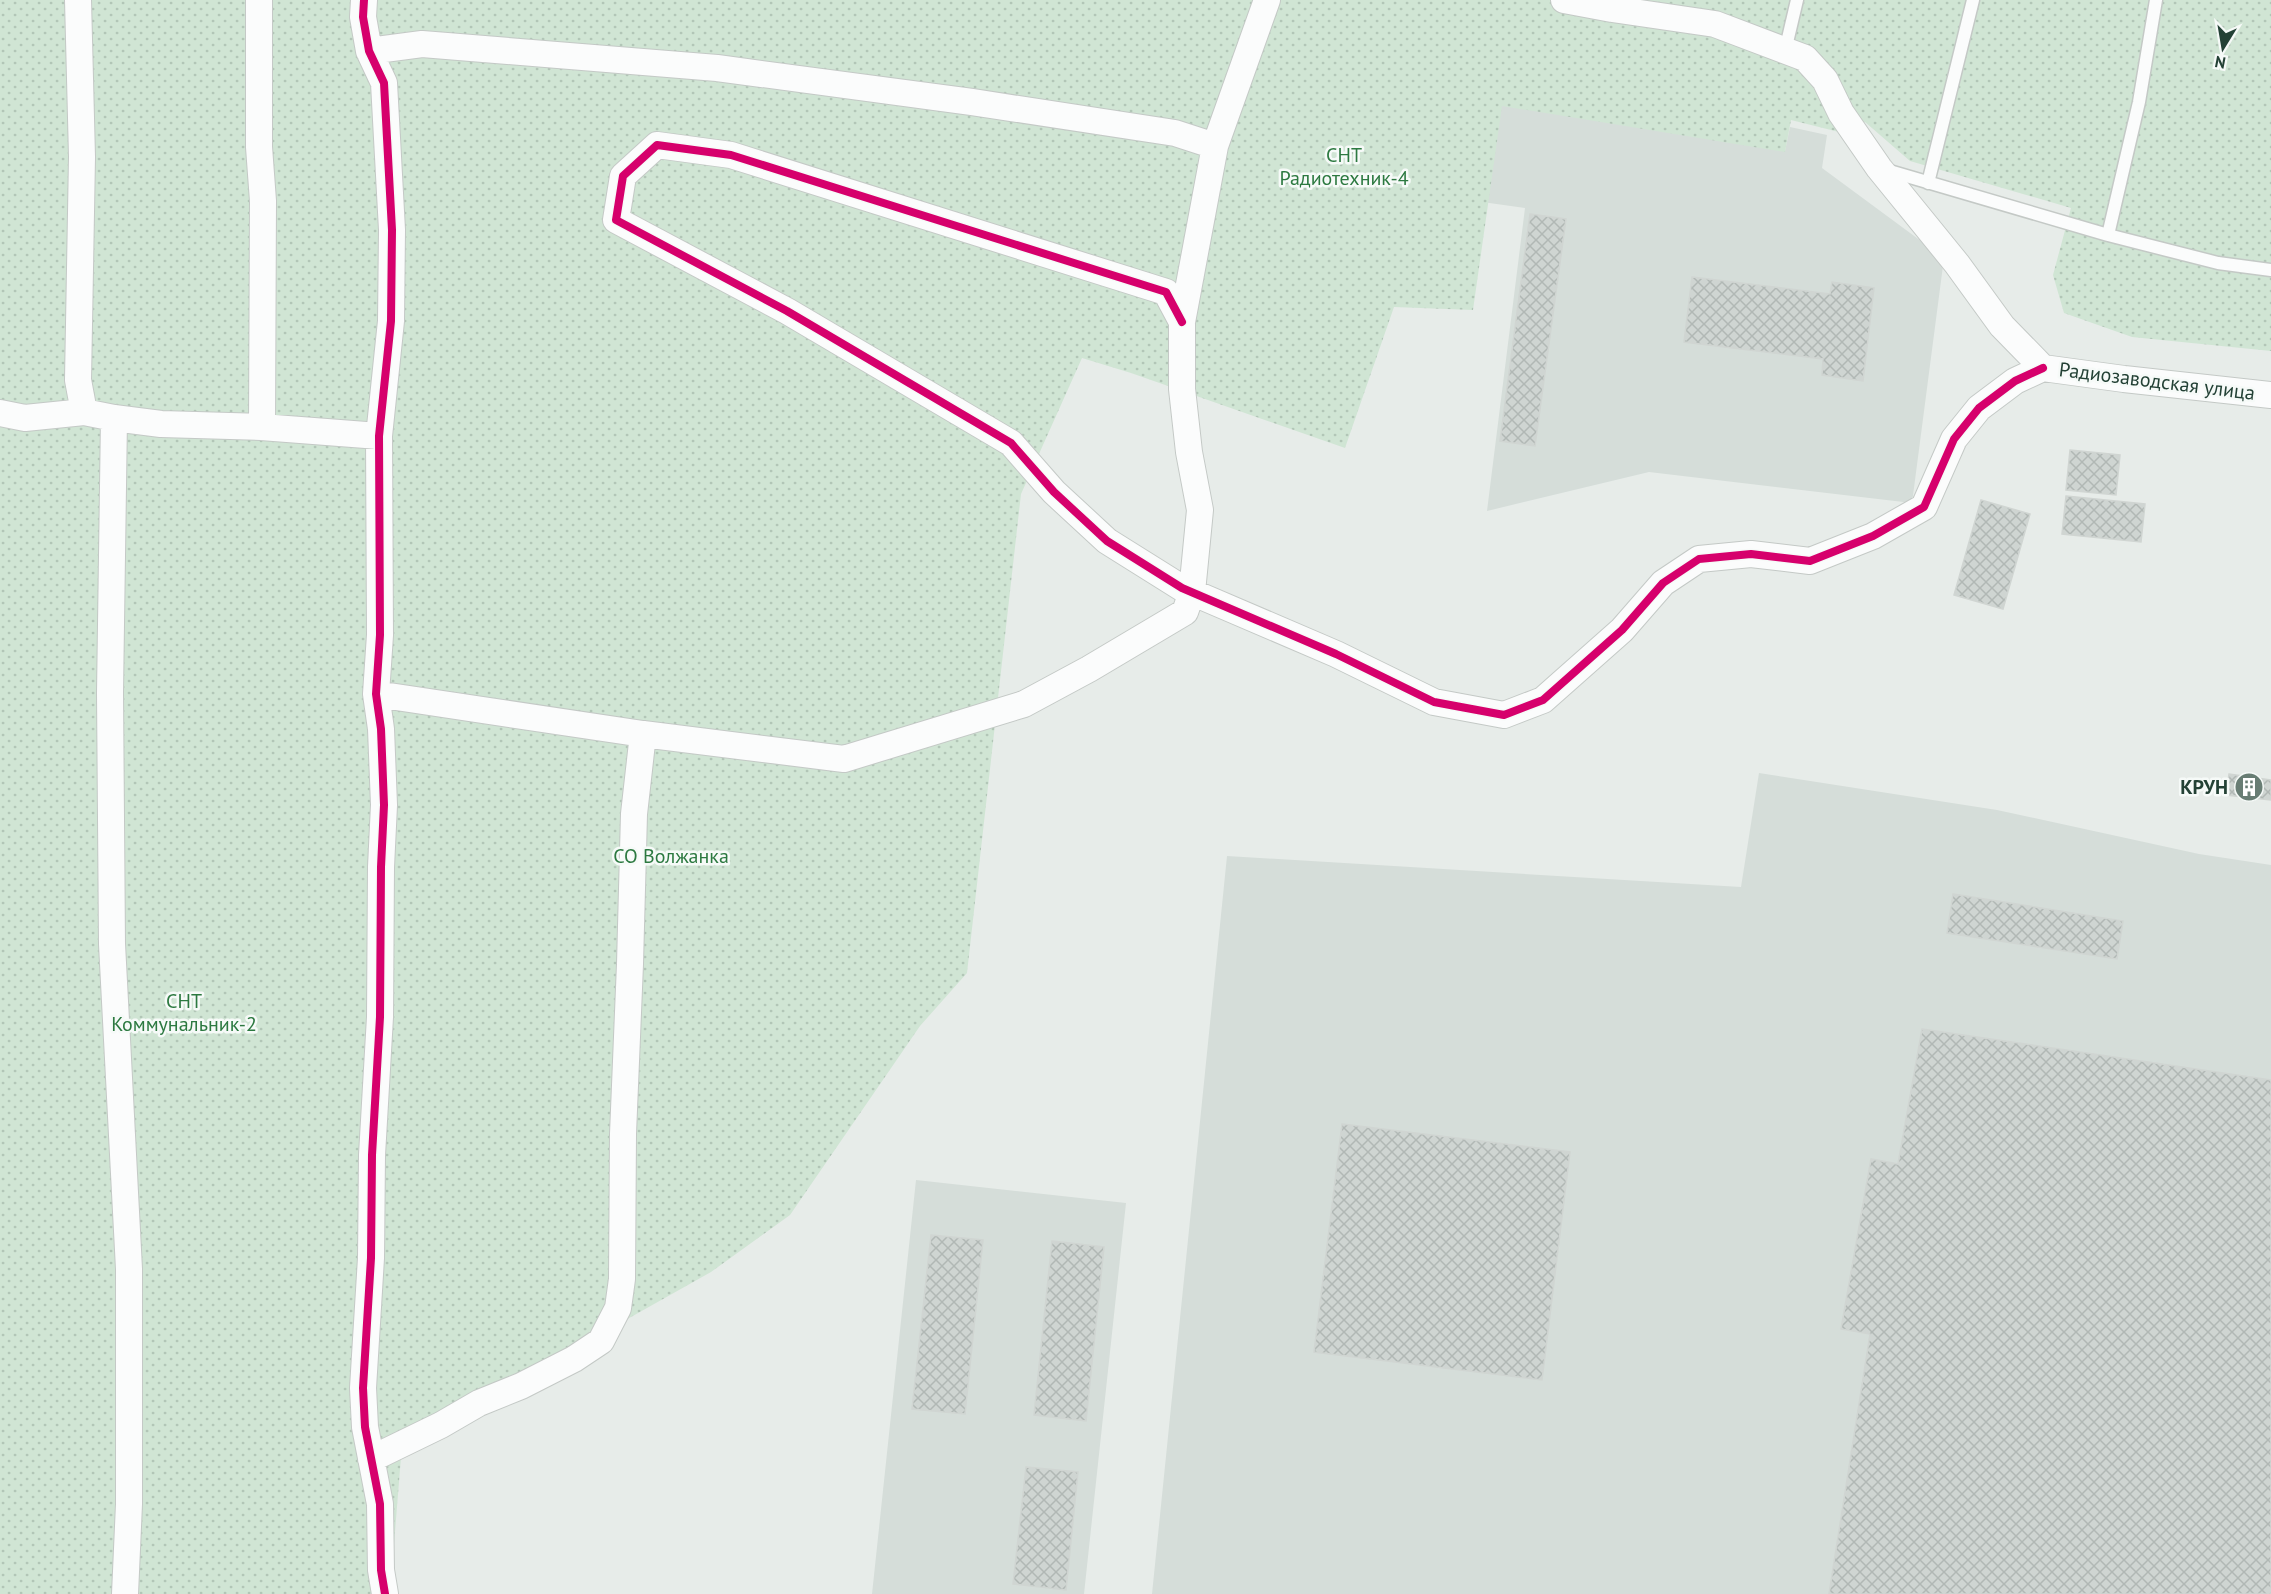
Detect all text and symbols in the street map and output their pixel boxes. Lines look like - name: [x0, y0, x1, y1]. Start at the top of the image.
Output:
- north arrow: [2193, 18, 2253, 78]
- text: N: [2213, 52, 2227, 74]
- park label: СНТ Радиотехник-4: [1279, 142, 1409, 191]
- street label: Радиозаводская улица: [2058, 356, 2256, 406]
- building icon: КРУН: [2233, 771, 2265, 803]
- place label: КРУН: [2180, 774, 2228, 800]
- park label: СО Волжанка: [613, 843, 729, 869]
- park label: СНТ Коммунальник-2: [111, 988, 257, 1037]

